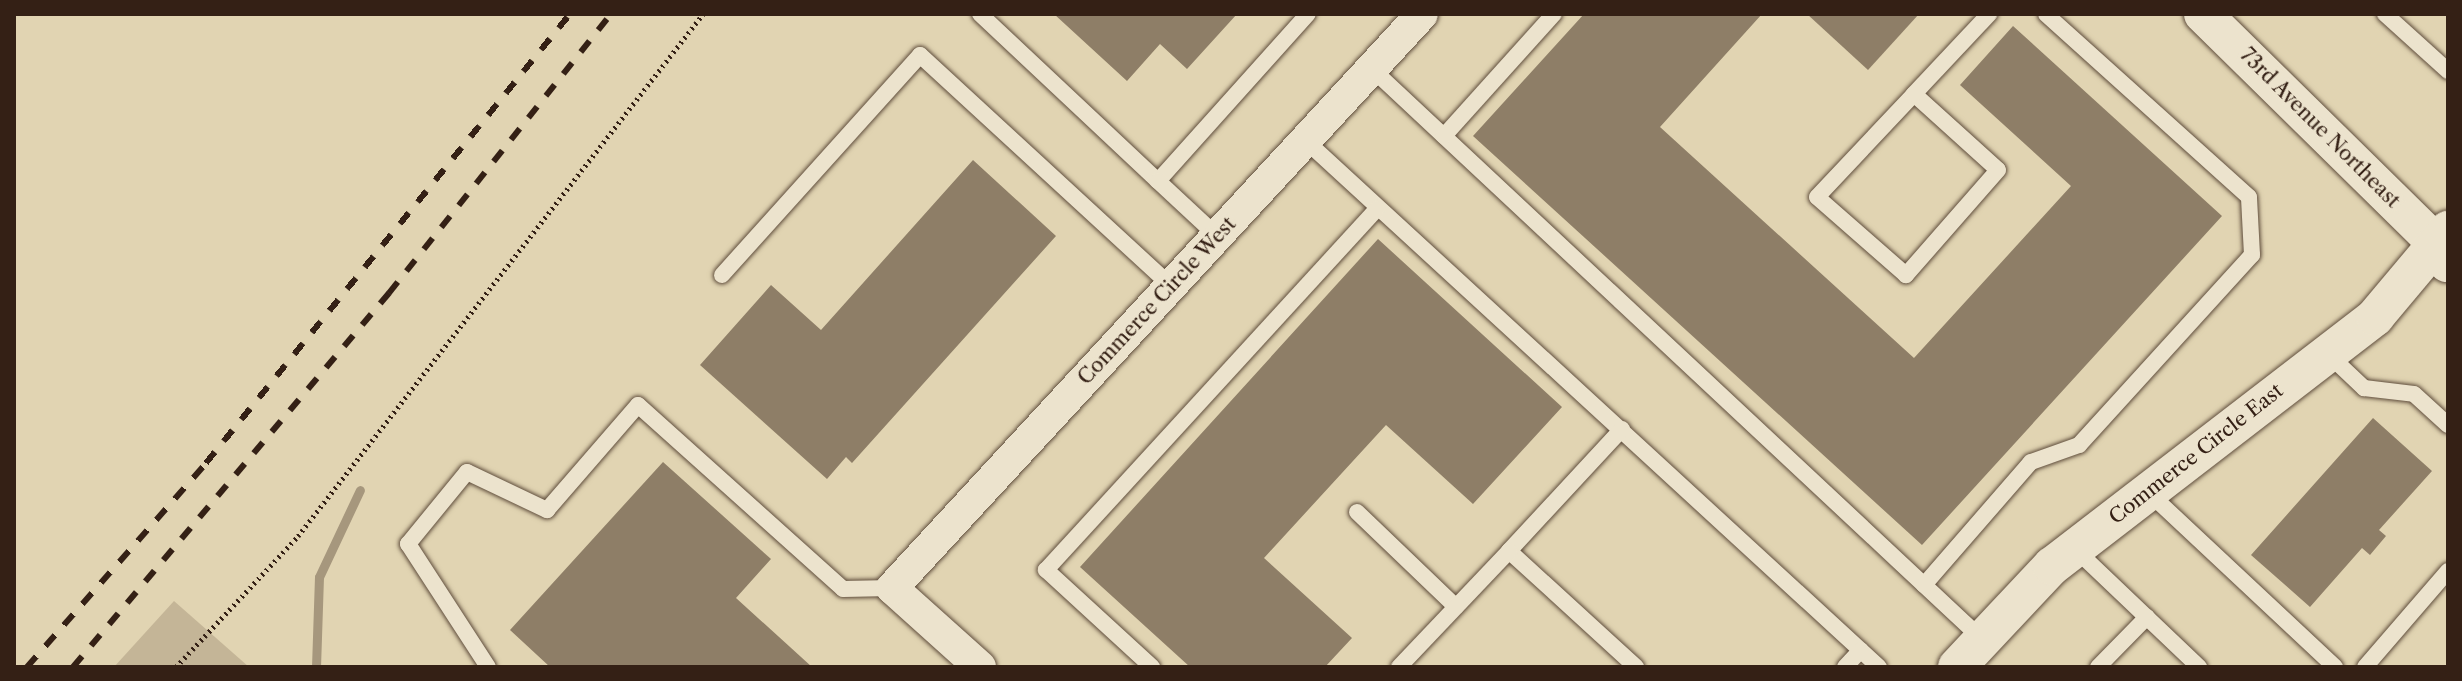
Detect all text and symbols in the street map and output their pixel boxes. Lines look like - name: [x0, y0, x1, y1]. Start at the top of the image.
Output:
- street label: 73rd Avenue Northeast: [2235, 43, 2405, 213]
- street label: Commerce Circle West: [1073, 212, 1241, 390]
- street label: Commerce Circle East: [2104, 379, 2288, 529]

